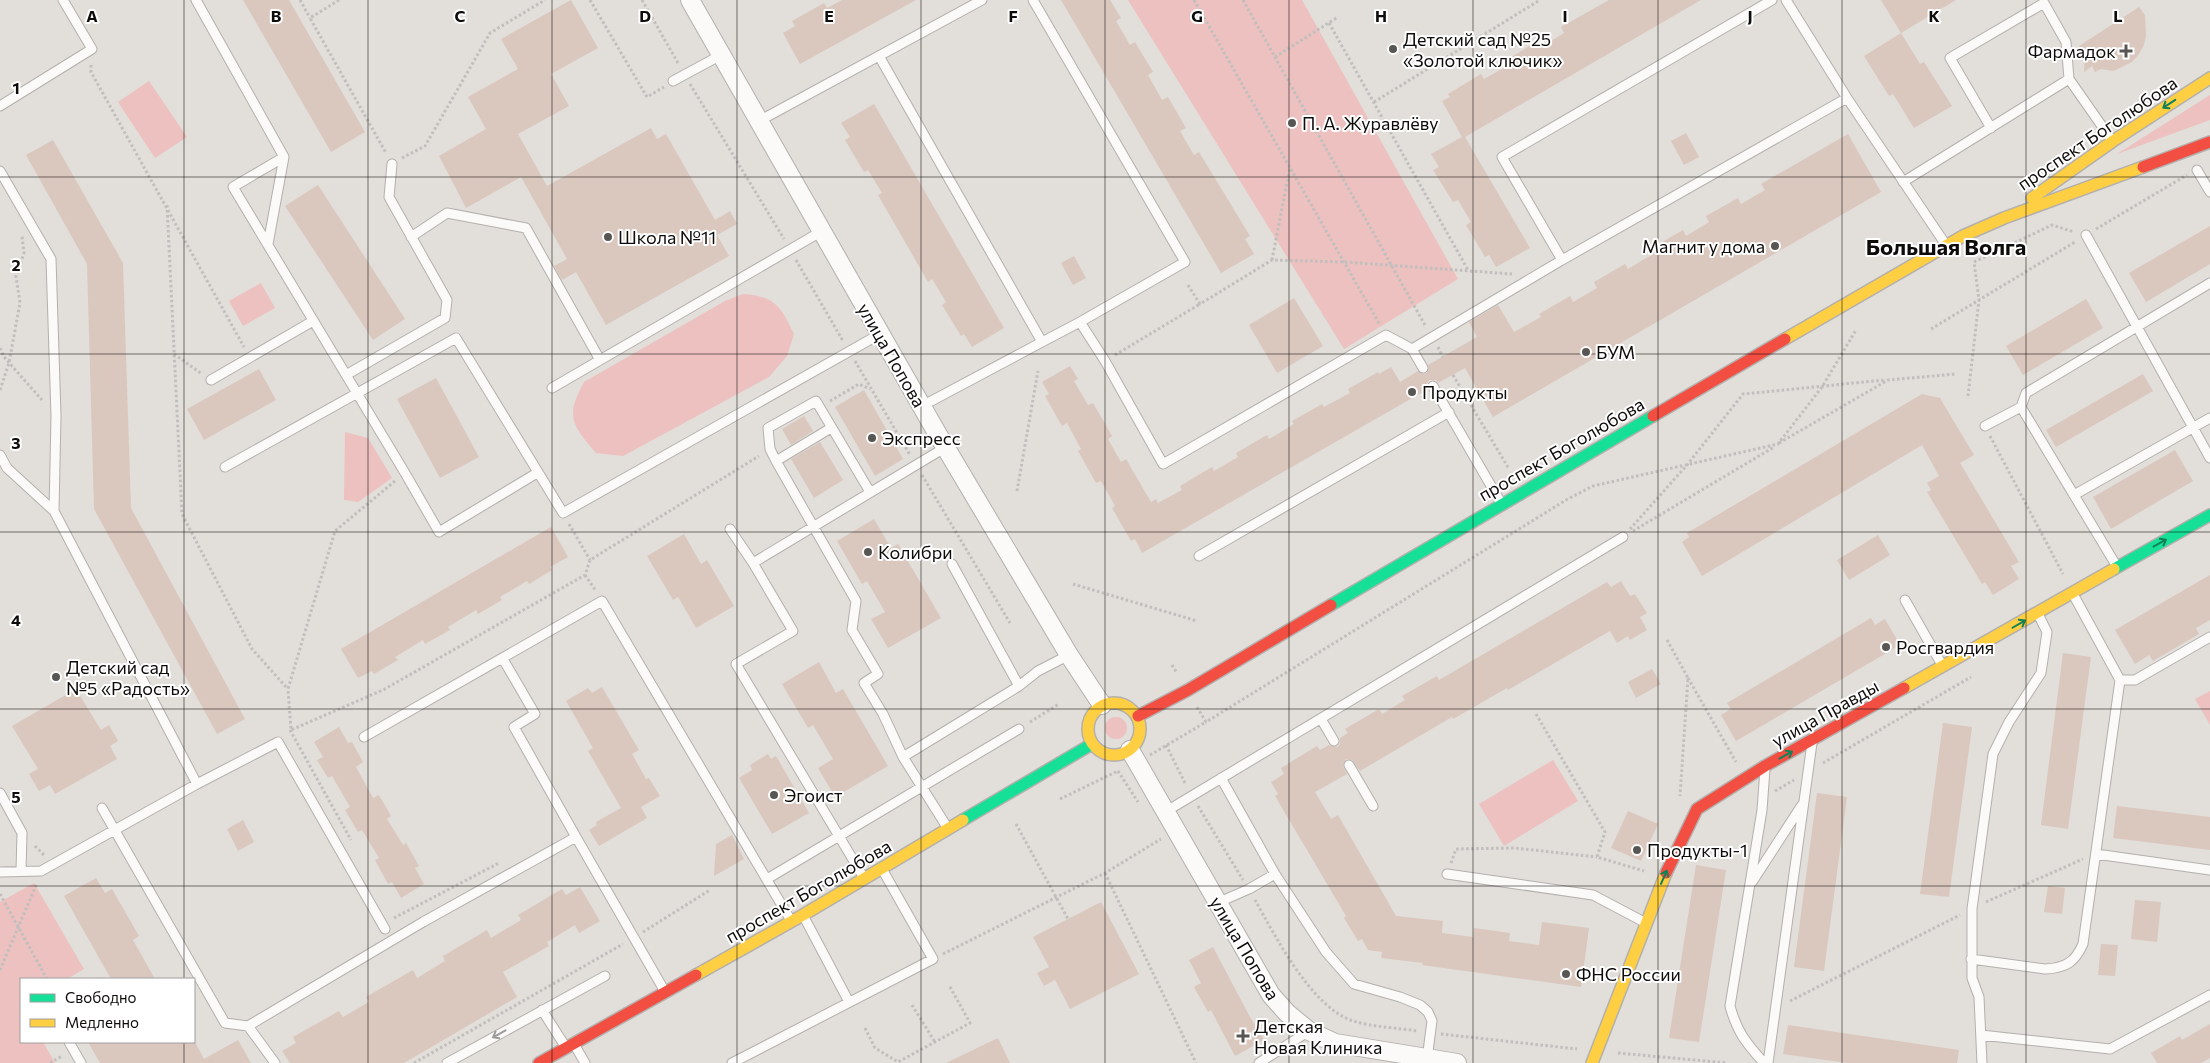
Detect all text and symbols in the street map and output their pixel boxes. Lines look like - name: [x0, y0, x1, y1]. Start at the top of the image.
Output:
- text: A: [86, 6, 98, 25]
- text: B: [271, 6, 282, 25]
- text: C: [455, 6, 466, 25]
- text: D: [639, 6, 651, 25]
- text: E: [824, 6, 834, 25]
- text: F: [1008, 6, 1018, 25]
- text: G: [1191, 6, 1203, 25]
- text: H: [1375, 6, 1387, 25]
- text: I: [1562, 6, 1568, 25]
- text: J: [1747, 6, 1753, 25]
- text: K: [1928, 6, 1940, 25]
- text: L: [2113, 6, 2123, 25]
- place label: Детский сад №25 «Золотой ключик»: [1403, 28, 1563, 71]
- place label: Фармадок: [2028, 40, 2116, 62]
- marker: Детский сад №25 «Золотой ключик»: [1387, 43, 1399, 55]
- marker: Фармадок: [2120, 45, 2132, 57]
- street label: проспект Боголюбова: [2013, 71, 2181, 195]
- text: 1: [12, 78, 20, 97]
- one-way arrow: [2163, 99, 2177, 109]
- place label: П. А. Журавлёву: [1302, 112, 1439, 134]
- marker: П. А. Журавлёву: [1286, 117, 1298, 129]
- place label: Школа №11: [618, 226, 716, 248]
- marker: Школа №11: [602, 231, 614, 243]
- district label: Большая Волга: [1866, 233, 2026, 260]
- place label: Магнит у дома: [1642, 235, 1765, 257]
- marker: Магнит у дома: [1769, 240, 1781, 252]
- text: 2: [11, 255, 21, 274]
- street label: улица Попова: [853, 299, 931, 411]
- place label: БУМ: [1596, 341, 1635, 363]
- marker: БУМ: [1580, 346, 1592, 358]
- place label: Продукты: [1422, 381, 1507, 403]
- marker: Продукты: [1406, 386, 1418, 398]
- street label: проспект Боголюбова: [1474, 393, 1648, 505]
- place label: Экспресс: [882, 427, 961, 449]
- marker: Экспресс: [866, 432, 878, 444]
- text: 3: [11, 433, 21, 452]
- one-way arrow: [2153, 538, 2167, 548]
- place label: Колибри: [878, 541, 953, 563]
- marker: Колибри: [862, 546, 874, 558]
- text: 4: [11, 610, 21, 629]
- one-way arrow: [2012, 619, 2026, 629]
- place label: Росгвардия: [1896, 636, 1994, 658]
- marker: Росгвардия: [1880, 641, 1892, 653]
- place label: Детский сад №5 «Радость»: [66, 656, 190, 699]
- marker: Детский сад №5 «Радость»: [50, 671, 62, 683]
- street label: улица Правды: [1768, 675, 1882, 751]
- one-way arrow: [1778, 750, 1793, 759]
- place label: Эгоист: [784, 784, 843, 806]
- text: 5: [11, 787, 21, 806]
- marker: Эгоист: [768, 789, 780, 801]
- street label: проспект Боголюбова: [721, 835, 895, 947]
- place label: Продукты-1: [1647, 839, 1748, 861]
- marker: Продукты-1: [1631, 844, 1643, 856]
- one-way arrow: [1659, 870, 1669, 885]
- street label: улица Попова: [1206, 892, 1284, 1004]
- place label: ФНС России: [1576, 963, 1681, 985]
- marker: ФНС России: [1560, 968, 1572, 980]
- legend: [20, 978, 195, 1043]
- text: Свободно: [65, 988, 136, 1006]
- text: Медленно: [65, 1013, 139, 1031]
- place label: Детская Новая Клиника: [1254, 1015, 1382, 1058]
- one-way arrow: [492, 1029, 507, 1039]
- marker: Детская Новая Клиника: [1236, 1029, 1250, 1043]

